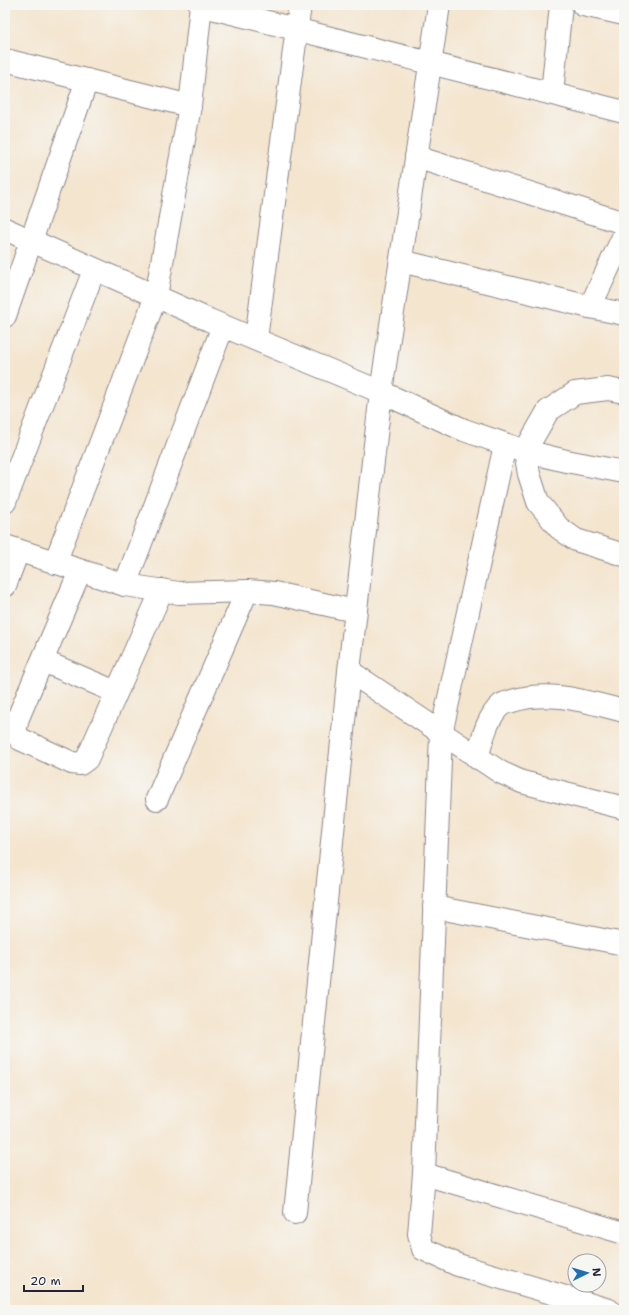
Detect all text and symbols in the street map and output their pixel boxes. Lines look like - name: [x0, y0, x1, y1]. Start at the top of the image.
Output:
- north arrow: [567, 1253, 607, 1293]
- scale bar: [24, 1267, 83, 1293]
- text: N: [589, 1267, 604, 1277]
- text: 20 m: [30, 1273, 61, 1289]

